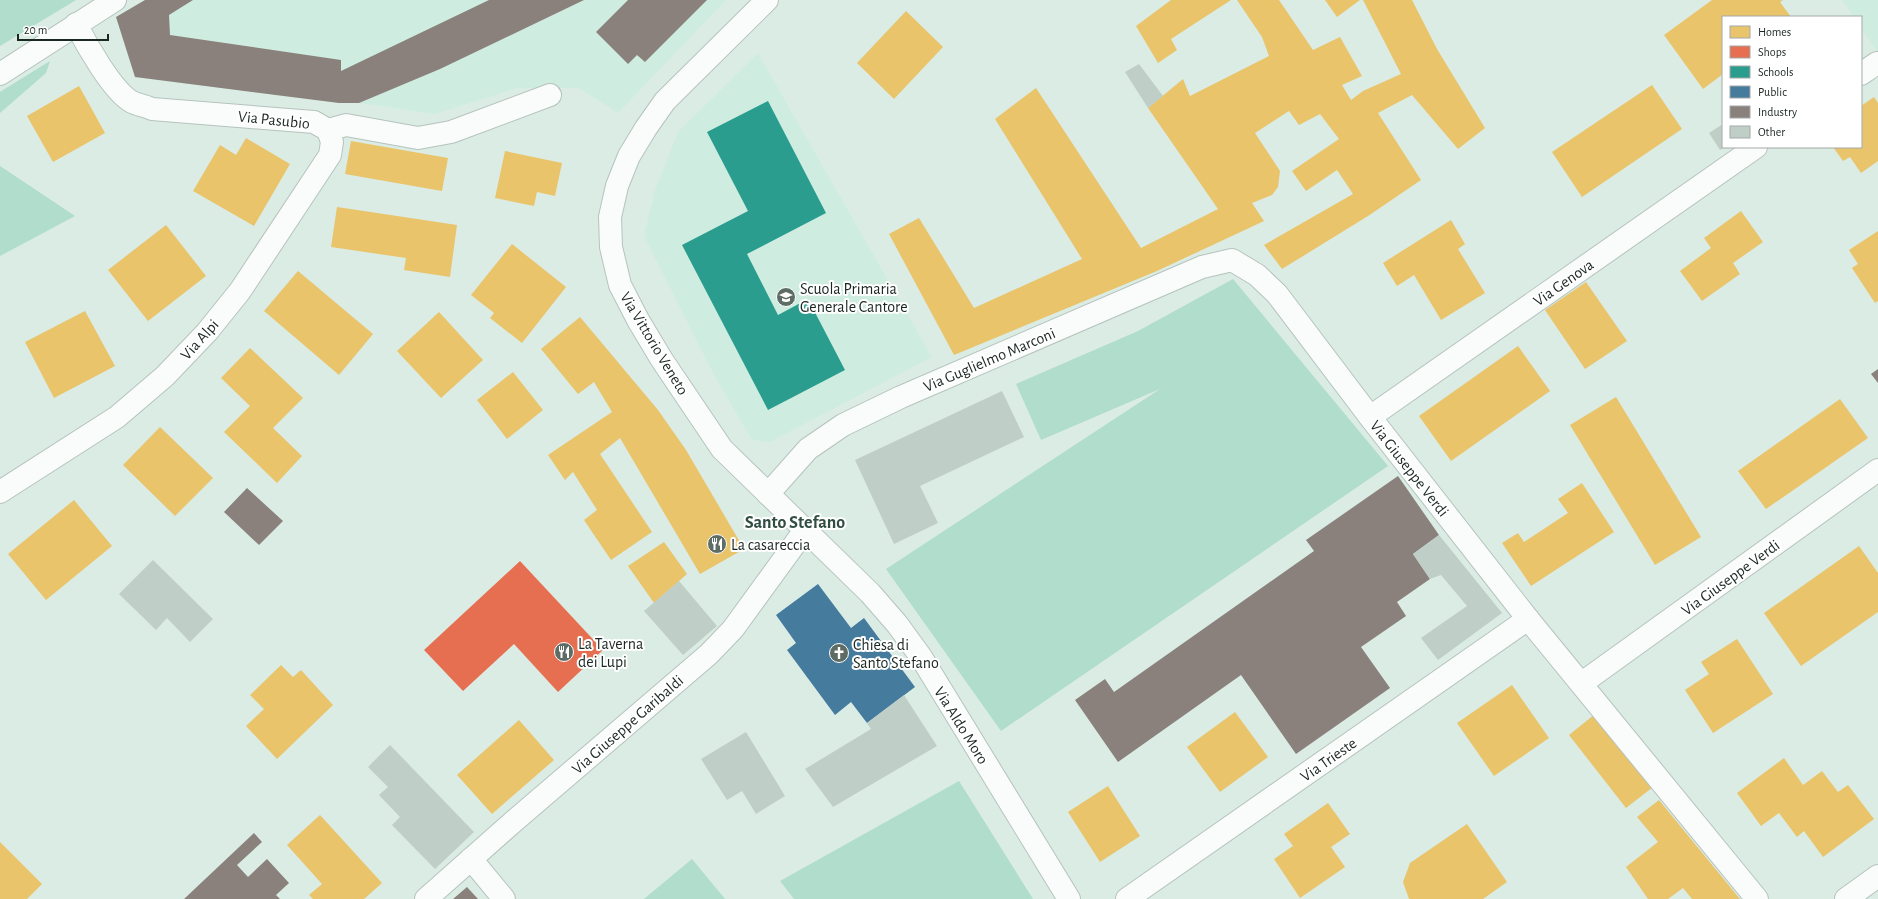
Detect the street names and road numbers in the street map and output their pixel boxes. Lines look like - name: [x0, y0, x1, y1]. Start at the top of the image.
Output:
- street label: Via Pasubio: [237, 108, 311, 132]
- street label: Via Genova: [1531, 256, 1597, 309]
- street label: Via Vittorio Veneto: [617, 289, 691, 398]
- street label: Via Alpi: [178, 316, 222, 363]
- street label: Via Guglielmo Marconi: [921, 325, 1058, 395]
- street label: Via Giuseppe Verdi: [1367, 418, 1452, 520]
- street label: Via Giuseppe Verdi: [1678, 537, 1783, 619]
- street label: Via Giuseppe Garibaldi: [569, 672, 686, 777]
- street label: Via Aldo Moro: [931, 684, 991, 767]
- street label: Via Trieste: [1298, 735, 1360, 785]

